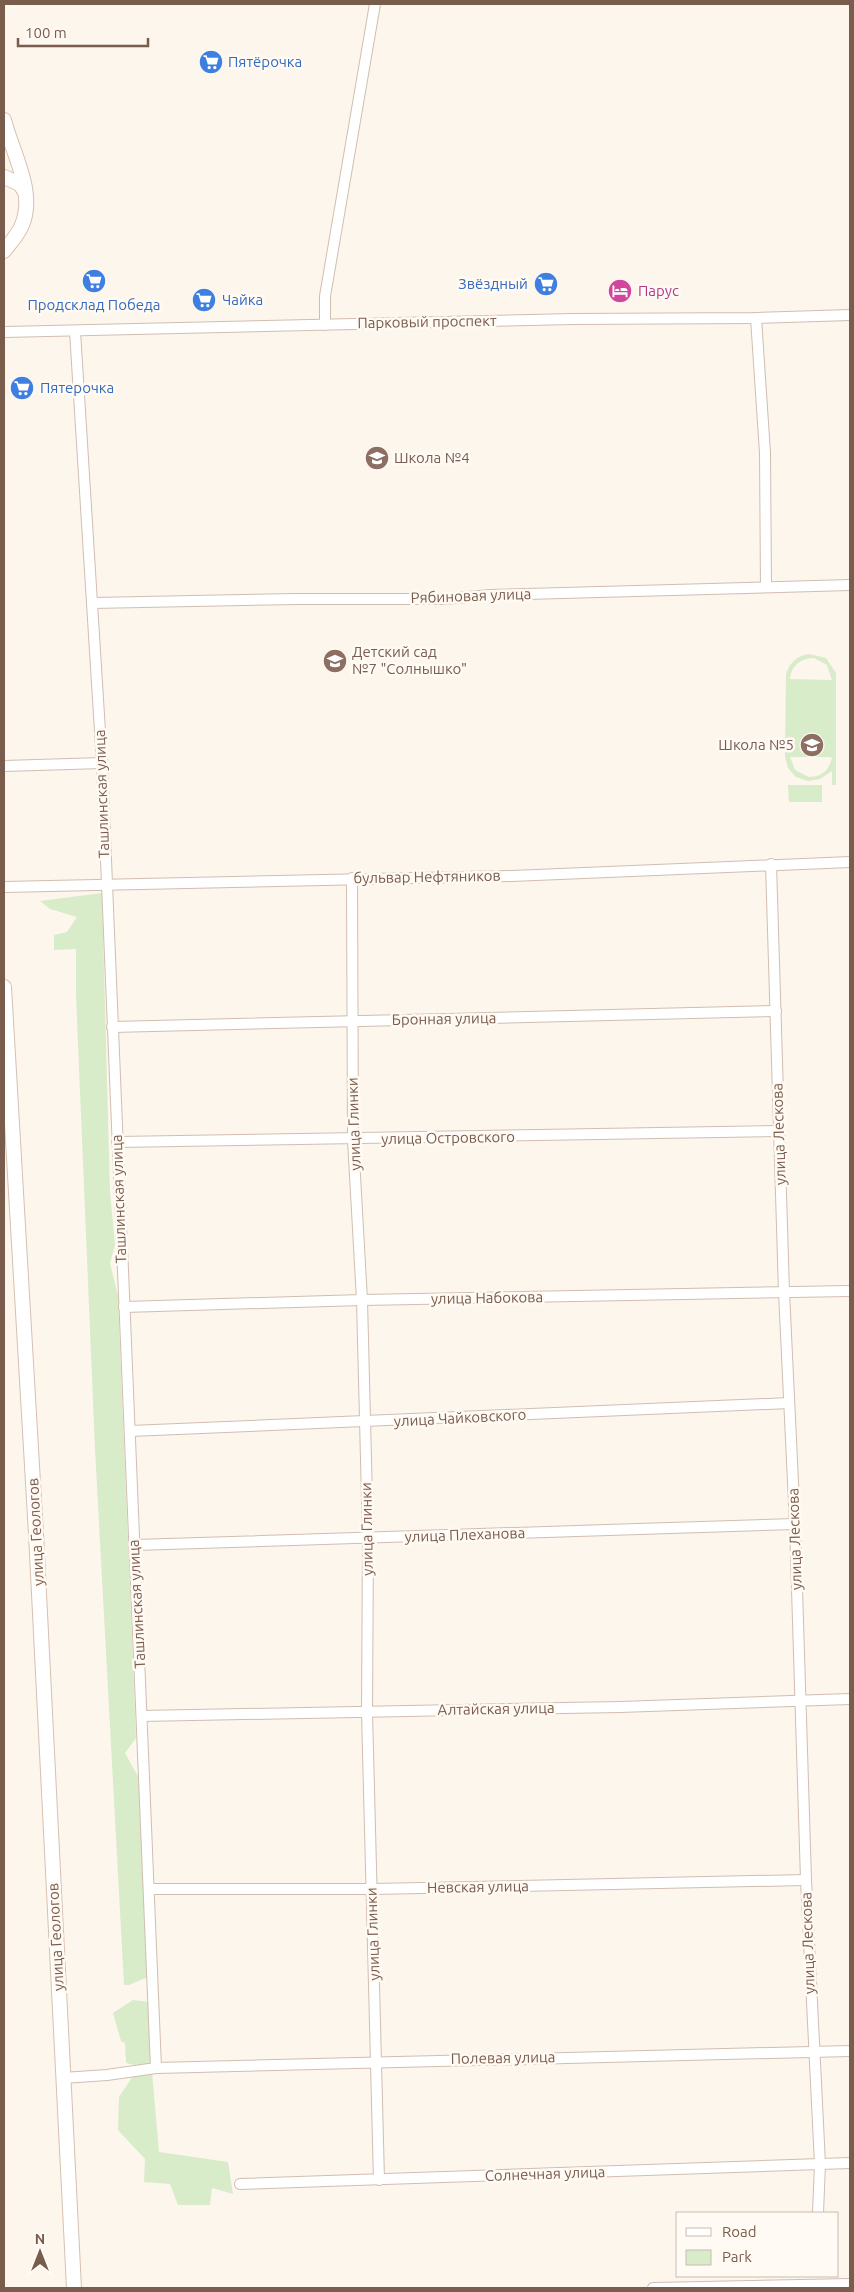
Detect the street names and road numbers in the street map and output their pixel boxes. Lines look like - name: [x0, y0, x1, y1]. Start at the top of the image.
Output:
- street label: Парковый проспект: [357, 312, 497, 331]
- street label: Рябиновая улица: [410, 585, 532, 606]
- street label: Ташлинская улица: [91, 729, 112, 859]
- street label: бульвар Нефтяников: [353, 867, 501, 886]
- street label: Бронная улица: [392, 1009, 496, 1028]
- street label: улица Глинки: [343, 1077, 364, 1171]
- street label: улица Лескова: [768, 1083, 789, 1185]
- street label: улица Островского: [381, 1128, 515, 1147]
- street label: Ташлинская улица: [108, 1134, 129, 1264]
- street label: улица Набокова: [431, 1288, 543, 1307]
- street label: улица Чайковского: [393, 1406, 527, 1429]
- street label: улица Геологов: [24, 1478, 47, 1586]
- street label: улица Глинки: [357, 1482, 376, 1576]
- street label: улица Лескова: [784, 1488, 805, 1590]
- street label: улица Плеханова: [404, 1524, 526, 1545]
- street label: Ташлинская улица: [125, 1539, 148, 1669]
- street label: Алтайская улица: [437, 1699, 555, 1718]
- street label: Невская улица: [427, 1877, 529, 1896]
- street label: улица Геологов: [44, 1883, 67, 1991]
- street label: улица Глинки: [362, 1887, 383, 1981]
- street label: улица Лескова: [797, 1892, 818, 1994]
- street label: Полевая улица: [450, 2048, 555, 2067]
- street label: Солнечная улица: [484, 2163, 606, 2184]

